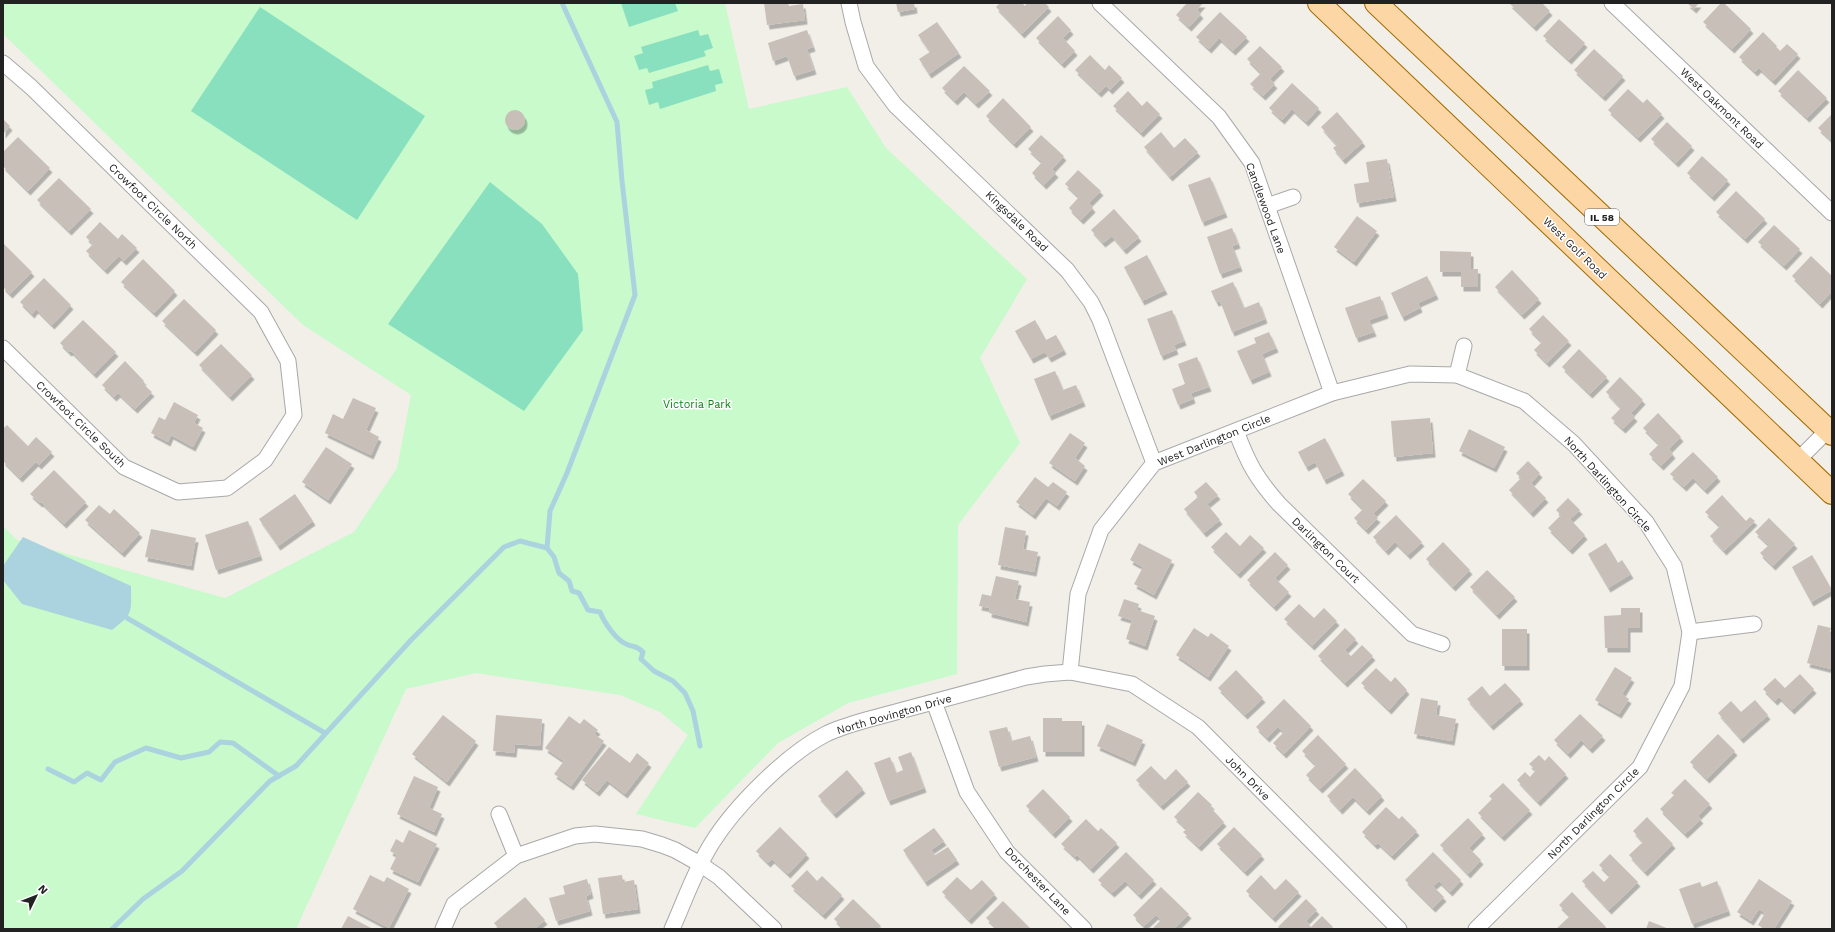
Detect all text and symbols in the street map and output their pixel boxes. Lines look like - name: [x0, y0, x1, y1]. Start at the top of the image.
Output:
- street label: West Oakmont Road: [1677, 65, 1766, 151]
- street label: Crowfoot Circle North: [106, 161, 199, 252]
- street label: Candlewood Lane: [1243, 161, 1288, 255]
- street label: Kingsdale Road: [983, 188, 1051, 255]
- road number: IL 58: [1585, 209, 1619, 225]
- street label: West Golf Road: [1540, 215, 1609, 282]
- street label: Crowfoot Circle South: [33, 378, 128, 470]
- park label: Victoria Park: [663, 398, 731, 411]
- street label: West Darlington Circle: [1156, 412, 1273, 469]
- street label: North Darlington Circle: [1561, 434, 1654, 535]
- street label: Darlington Court: [1289, 515, 1362, 586]
- street label: North Dovington Drive: [835, 692, 953, 737]
- street label: John Drive: [1223, 753, 1273, 803]
- street label: North Darlington Circle: [1545, 765, 1642, 862]
- street label: Dorchester Lane: [1002, 845, 1073, 918]
- north arrow: [16, 876, 56, 916]
- text: N: [35, 882, 50, 897]

